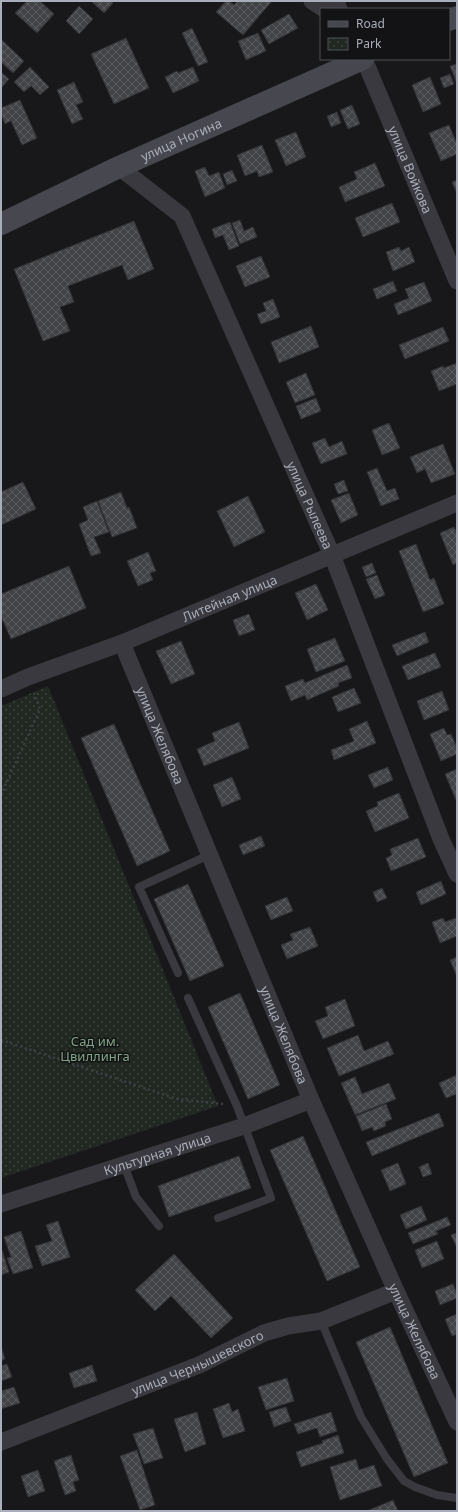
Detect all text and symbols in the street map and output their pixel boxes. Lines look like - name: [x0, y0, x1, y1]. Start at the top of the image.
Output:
- legend: [320, 8, 450, 60]
- text: Road: [356, 15, 385, 32]
- text: Park: [356, 35, 382, 52]
- street label: улица Ногина: [138, 114, 224, 165]
- street label: улица Войкова: [384, 123, 437, 216]
- street label: улица Рылеева: [283, 458, 337, 552]
- street label: Литейная улица: [179, 570, 280, 626]
- street label: улица Желябова: [132, 684, 188, 787]
- street label: улица Желябова: [256, 983, 312, 1086]
- park label: Сад им. Цвиллинга: [60, 1032, 130, 1065]
- street label: Культурная улица: [101, 1128, 213, 1179]
- street label: улица Желябова: [385, 1280, 445, 1382]
- street label: улица Чернышевского: [129, 1326, 267, 1399]

